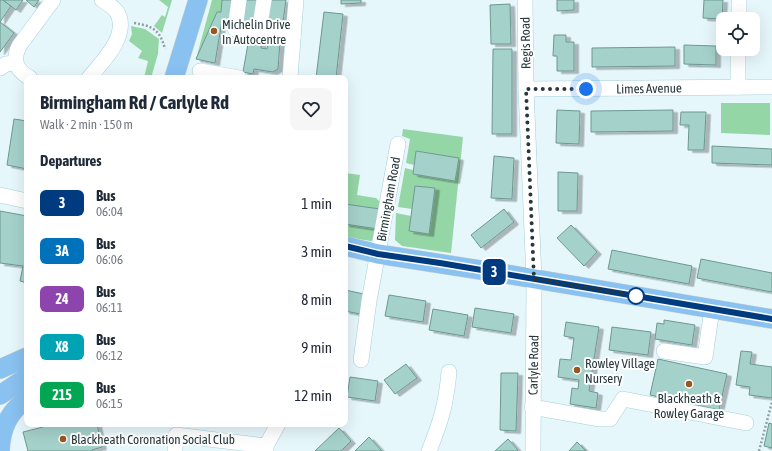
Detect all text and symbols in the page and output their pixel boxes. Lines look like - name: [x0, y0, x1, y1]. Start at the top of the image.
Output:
- map controls: [716, 12, 760, 56]
- button: locate: [716, 12, 760, 56]
- place label: Michelin Drive In Autocentre: [222, 17, 291, 47]
- street label: Regis Road: [518, 17, 533, 69]
- marker: Michelin Drive In Autocentre: [209, 26, 219, 36]
- your location: [576, 79, 596, 99]
- street label: Limes Avenue: [616, 80, 682, 97]
- button: heart: [290, 88, 332, 130]
- text: Birmingham Rd / Carlyle Rd: [40, 91, 229, 113]
- text: Walk · 2 min · 150 m: [40, 117, 133, 132]
- text: Departures: [40, 152, 102, 169]
- street label: Birmingham Road: [374, 156, 403, 243]
- text: Bus: [96, 187, 116, 204]
- text: 3: [59, 195, 65, 211]
- text: 1 min: [301, 195, 332, 212]
- text: 06:04: [96, 204, 123, 219]
- text: Bus: [96, 235, 116, 252]
- text: 3A: [55, 243, 69, 259]
- text: 3 min: [301, 243, 332, 260]
- text: 06:06: [96, 252, 123, 267]
- line badge: 3: [481, 259, 507, 285]
- text: 3: [491, 264, 497, 280]
- text: Bus: [96, 283, 116, 300]
- unlabelled marker: [627, 287, 645, 305]
- text: 24: [55, 291, 69, 307]
- text: 8 min: [301, 291, 332, 308]
- text: 06:11: [96, 300, 123, 315]
- text: Bus: [96, 331, 116, 348]
- street label: Carlyle Road: [525, 335, 542, 395]
- text: X8: [56, 339, 68, 355]
- text: 9 min: [301, 339, 332, 356]
- text: 06:12: [96, 348, 123, 363]
- place label: Rowley Village Nursery: [585, 356, 655, 386]
- marker: Rowley Village Nursery: [572, 365, 582, 375]
- text: Bus: [96, 379, 116, 396]
- marker: Blackheath & Rowley Garage: [684, 379, 694, 389]
- text: 215: [52, 387, 72, 403]
- text: 12 min: [294, 387, 332, 404]
- place label: Blackheath & Rowley Garage: [654, 391, 724, 421]
- text: 06:15: [96, 396, 123, 411]
- place label: Blackheath Coronation Social Club: [71, 432, 235, 447]
- marker: Blackheath Coronation Social Club: [58, 434, 68, 444]

